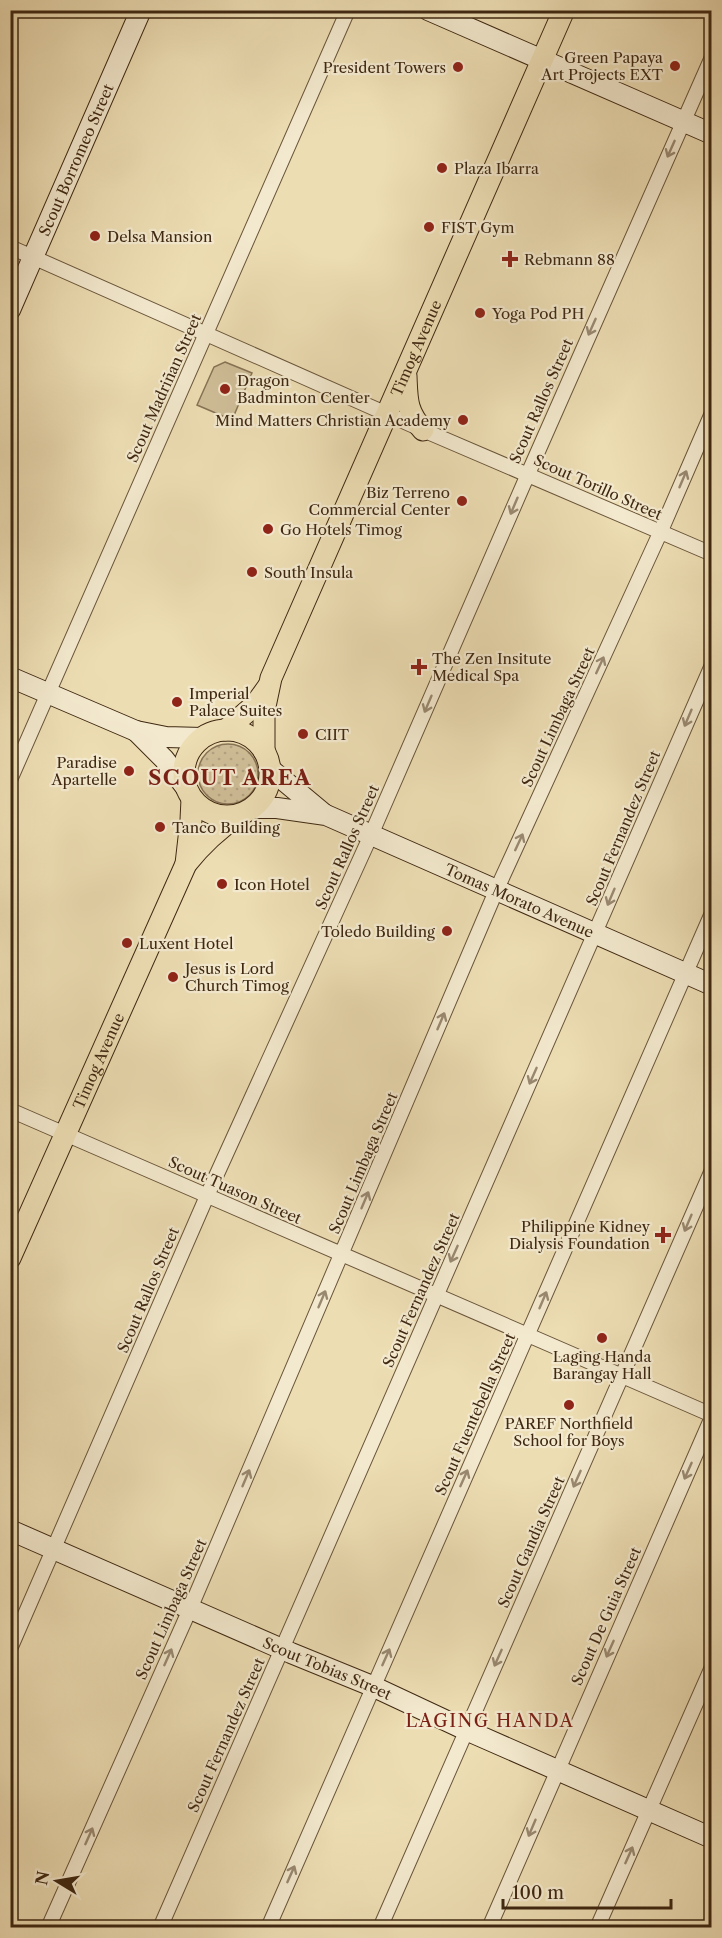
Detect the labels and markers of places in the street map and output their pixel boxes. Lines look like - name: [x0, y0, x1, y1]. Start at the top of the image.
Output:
- place label: Green Papaya Art Projects EXT: [540, 48, 664, 84]
- place label: President Towers: [323, 58, 446, 77]
- marker: Green Papaya Art Projects EXT: [668, 59, 682, 73]
- marker: President Towers: [451, 60, 465, 74]
- place label: Plaza Ibarra: [454, 159, 539, 178]
- marker: Plaza Ibarra: [435, 161, 449, 175]
- place label: FIST Gym: [441, 218, 515, 237]
- marker: FIST Gym: [422, 220, 436, 234]
- place label: Delsa Mansion: [107, 227, 213, 246]
- marker: Delsa Mansion: [88, 229, 102, 243]
- marker: Rebmann 88: [501, 250, 519, 268]
- place label: Rebmann 88: [524, 250, 615, 269]
- place label: Yoga Pod PH: [491, 304, 584, 323]
- marker: Yoga Pod PH: [473, 306, 487, 320]
- place label: Dragon Badminton Center: [237, 371, 370, 407]
- marker: Dragon Badminton Center: [218, 382, 232, 396]
- place label: Mind Matters Christian Academy: [215, 411, 452, 430]
- marker: Mind Matters Christian Academy: [456, 413, 470, 427]
- place label: Biz Terreno Commercial Center: [309, 483, 451, 519]
- marker: Biz Terreno Commercial Center: [455, 494, 469, 508]
- place label: Go Hotels Timog: [280, 520, 402, 539]
- marker: Go Hotels Timog: [261, 522, 275, 536]
- place label: South Insula: [264, 563, 353, 582]
- marker: South Insula: [245, 565, 259, 579]
- place label: The Zen Insitute Medical Spa: [432, 649, 551, 685]
- marker: The Zen Insitute Medical Spa: [410, 658, 428, 676]
- place label: Imperial Palace Suites: [189, 684, 282, 720]
- marker: Imperial Palace Suites: [170, 695, 184, 709]
- place label: CIIT: [315, 725, 350, 744]
- marker: CIIT: [296, 727, 310, 741]
- place label: Paradise Apartelle: [50, 753, 117, 789]
- marker: Paradise Apartelle: [122, 764, 136, 778]
- place label: Tanco Building: [172, 818, 280, 837]
- marker: Tanco Building: [153, 820, 167, 834]
- place label: Icon Hotel: [234, 875, 310, 894]
- marker: Icon Hotel: [215, 877, 229, 891]
- place label: Toledo Building: [321, 922, 435, 941]
- marker: Toledo Building: [440, 924, 454, 938]
- place label: Luxent Hotel: [139, 934, 234, 953]
- marker: Luxent Hotel: [120, 936, 134, 950]
- place label: Jesus is Lord Church Timog: [183, 959, 289, 995]
- marker: Jesus is Lord Church Timog: [166, 970, 180, 984]
- place label: Philippine Kidney Dialysis Foundation: [509, 1217, 651, 1253]
- marker: Philippine Kidney Dialysis Foundation: [654, 1226, 672, 1244]
- marker: Laging Handa Barangay Hall: [595, 1331, 609, 1345]
- place label: Laging Handa Barangay Hall: [553, 1347, 652, 1383]
- marker: PAREF Northfield School for Boys: [562, 1398, 576, 1412]
- place label: PAREF Northfield School for Boys: [505, 1414, 633, 1450]

